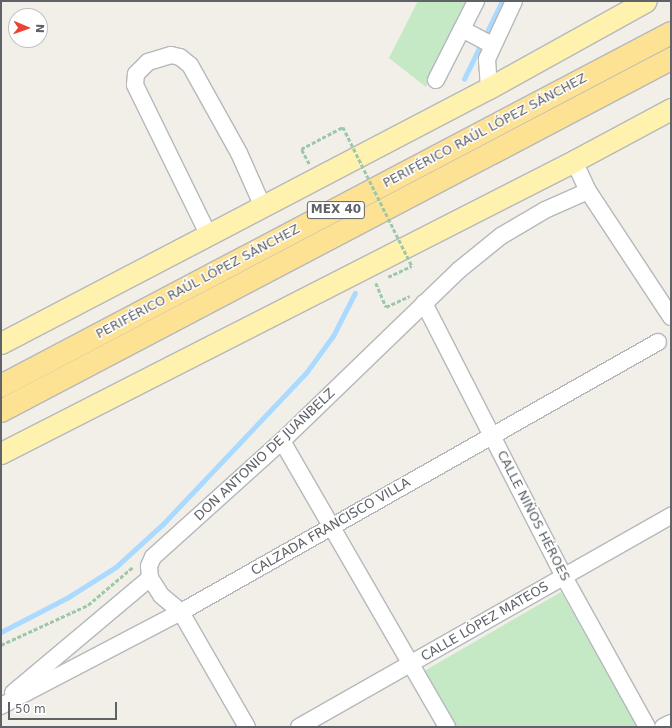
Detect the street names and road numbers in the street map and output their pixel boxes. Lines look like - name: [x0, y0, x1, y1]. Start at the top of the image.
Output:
- street label: PERIFÉRICO RAÚL LÓPEZ SÁNCHEZ: [381, 71, 589, 191]
- road number: MEX 40: [306, 200, 366, 220]
- street label: PERIFÉRICO RAÚL LÓPEZ SÁNCHEZ: [94, 222, 302, 342]
- street label: DON ANTONIO DE JUANBELZ: [192, 386, 338, 524]
- street label: CALLE NIÑOS HÉROES: [493, 448, 573, 584]
- street label: CALZADA FRANCISCO VILLA: [249, 475, 413, 579]
- street label: CALLE LÓPEZ MATEOS: [418, 579, 552, 665]

